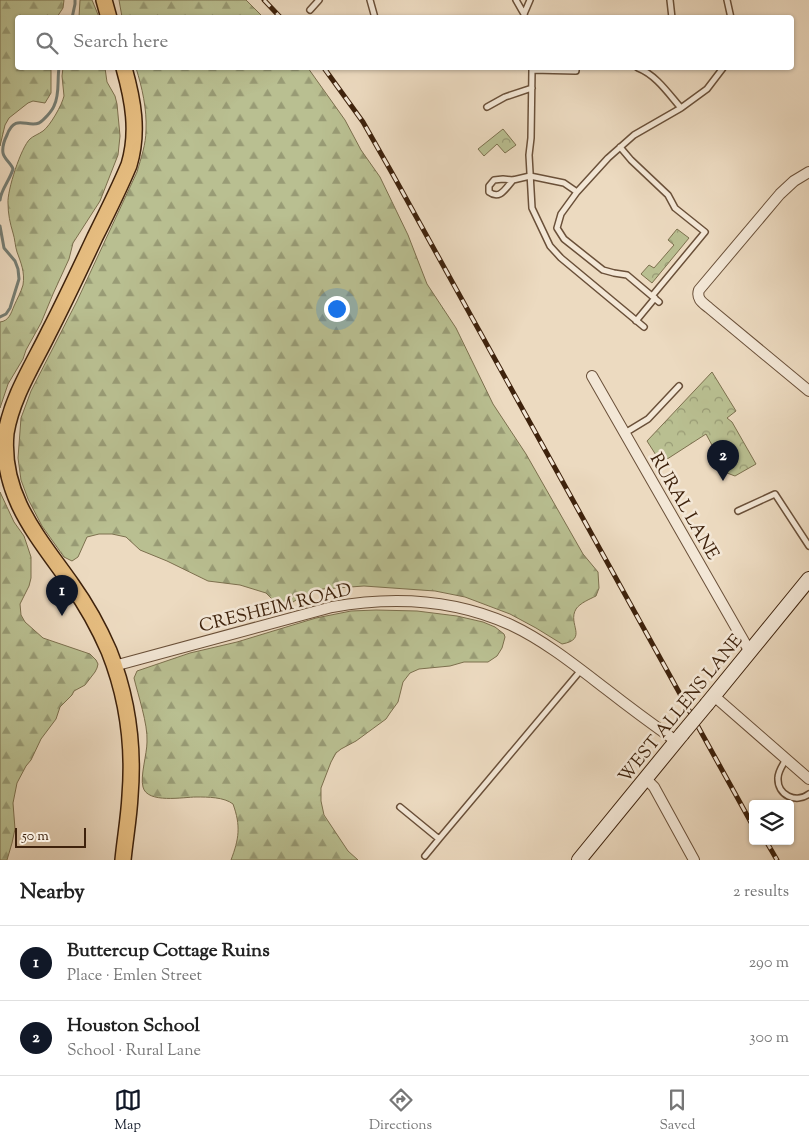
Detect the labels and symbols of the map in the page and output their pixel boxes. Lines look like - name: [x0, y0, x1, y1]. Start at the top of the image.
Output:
- your location: [324, 296, 350, 322]
- pin: 2: [707, 440, 739, 481]
- street label: RURAL LANE: [642, 449, 724, 565]
- pin: 1: [46, 575, 78, 616]
- street label: CRESHEIM ROAD: [197, 577, 354, 640]
- street label: WEST ALLENS LANE: [613, 629, 750, 789]
- scale bar: [15, 825, 86, 848]

